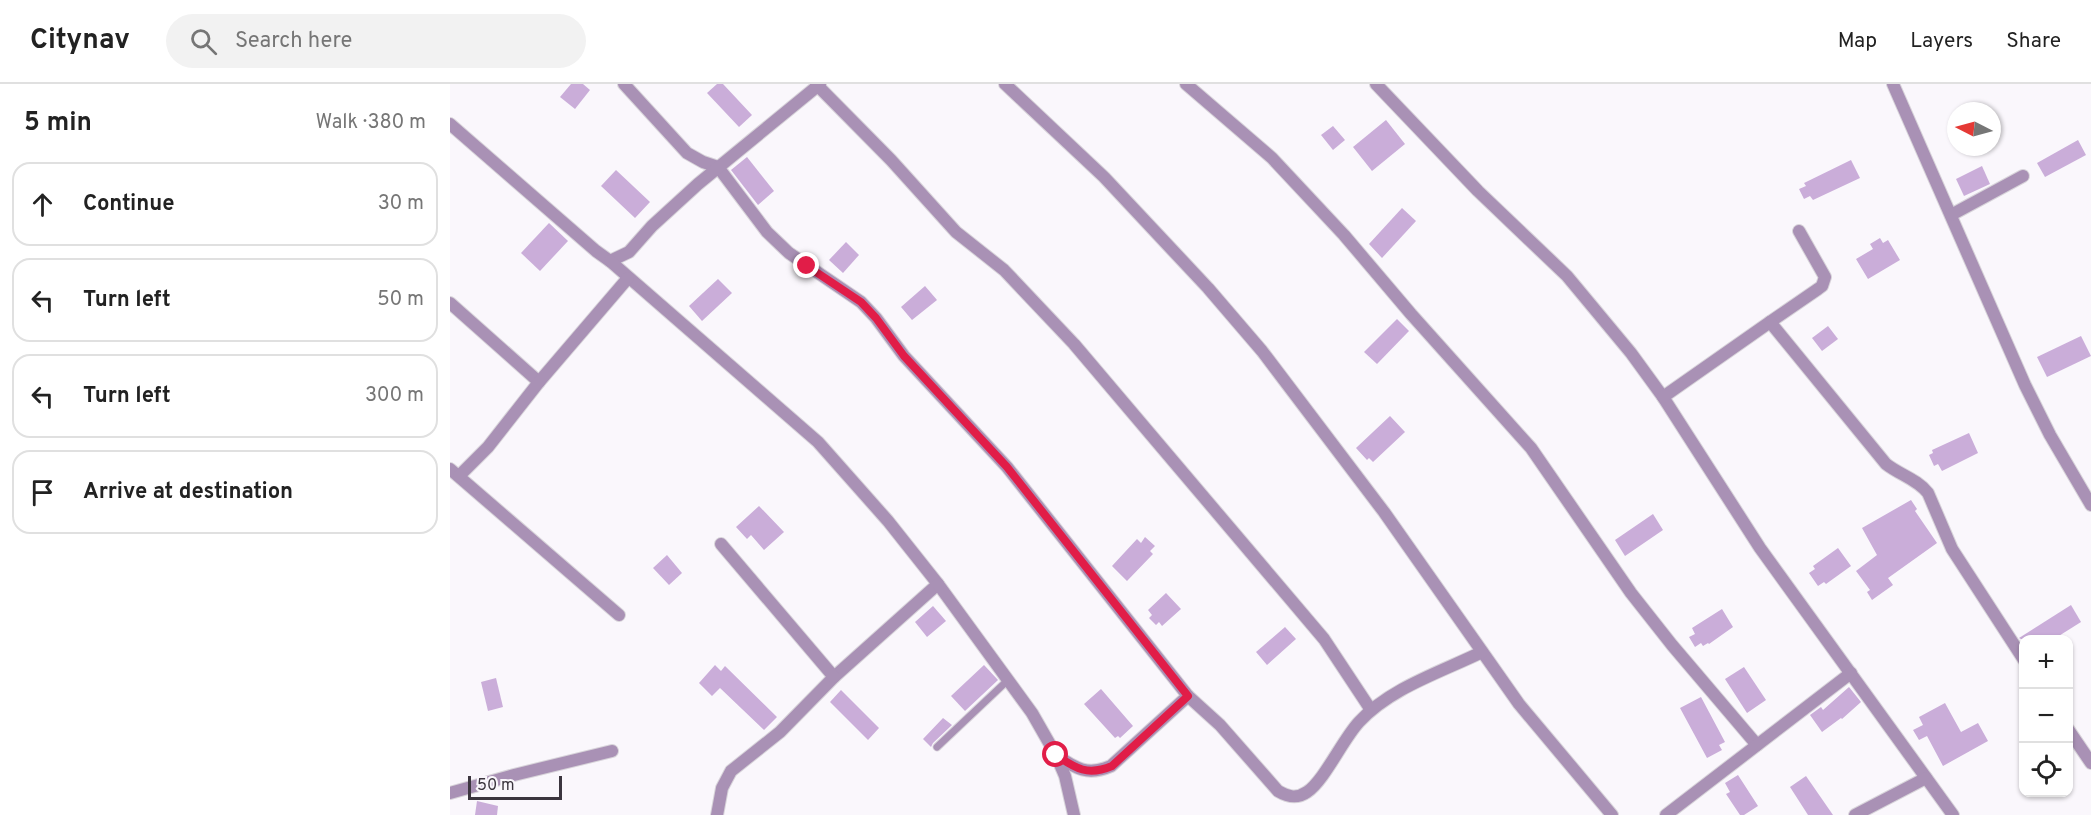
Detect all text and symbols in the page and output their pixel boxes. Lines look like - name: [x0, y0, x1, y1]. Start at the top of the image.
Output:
- search box: [166, 14, 586, 68]
- text: Citynav: [30, 23, 130, 59]
- icon: search: [187, 25, 220, 58]
- text: Search here: [235, 28, 352, 55]
- text: Map: [1838, 28, 1877, 55]
- text: Layers: [1910, 28, 1973, 55]
- text: Share: [2006, 28, 2061, 55]
- north arrow: [1947, 102, 2001, 156]
- text: 5 min: [24, 107, 92, 140]
- text: Walk · 380 m: [315, 110, 426, 136]
- icon: ahead: [26, 188, 59, 221]
- text: Continue: [83, 191, 174, 218]
- text: 30 m: [378, 191, 424, 217]
- route end: [793, 252, 819, 278]
- icon: left: [26, 284, 59, 317]
- text: Turn left: [83, 287, 171, 314]
- text: 50 m: [377, 287, 424, 313]
- icon: left: [26, 380, 59, 413]
- text: Turn left: [83, 383, 171, 410]
- text: 300 m: [365, 383, 424, 409]
- icon: arrive: [26, 476, 59, 509]
- text: Arrive at destination: [83, 479, 293, 506]
- map controls: [2019, 635, 2073, 797]
- button: +: [2019, 635, 2073, 689]
- button: −: [2019, 689, 2073, 743]
- route start: [1042, 741, 1068, 767]
- button: locate: [2019, 743, 2073, 797]
- scale bar: [468, 773, 562, 800]
- text: 50 m: [477, 776, 515, 796]

